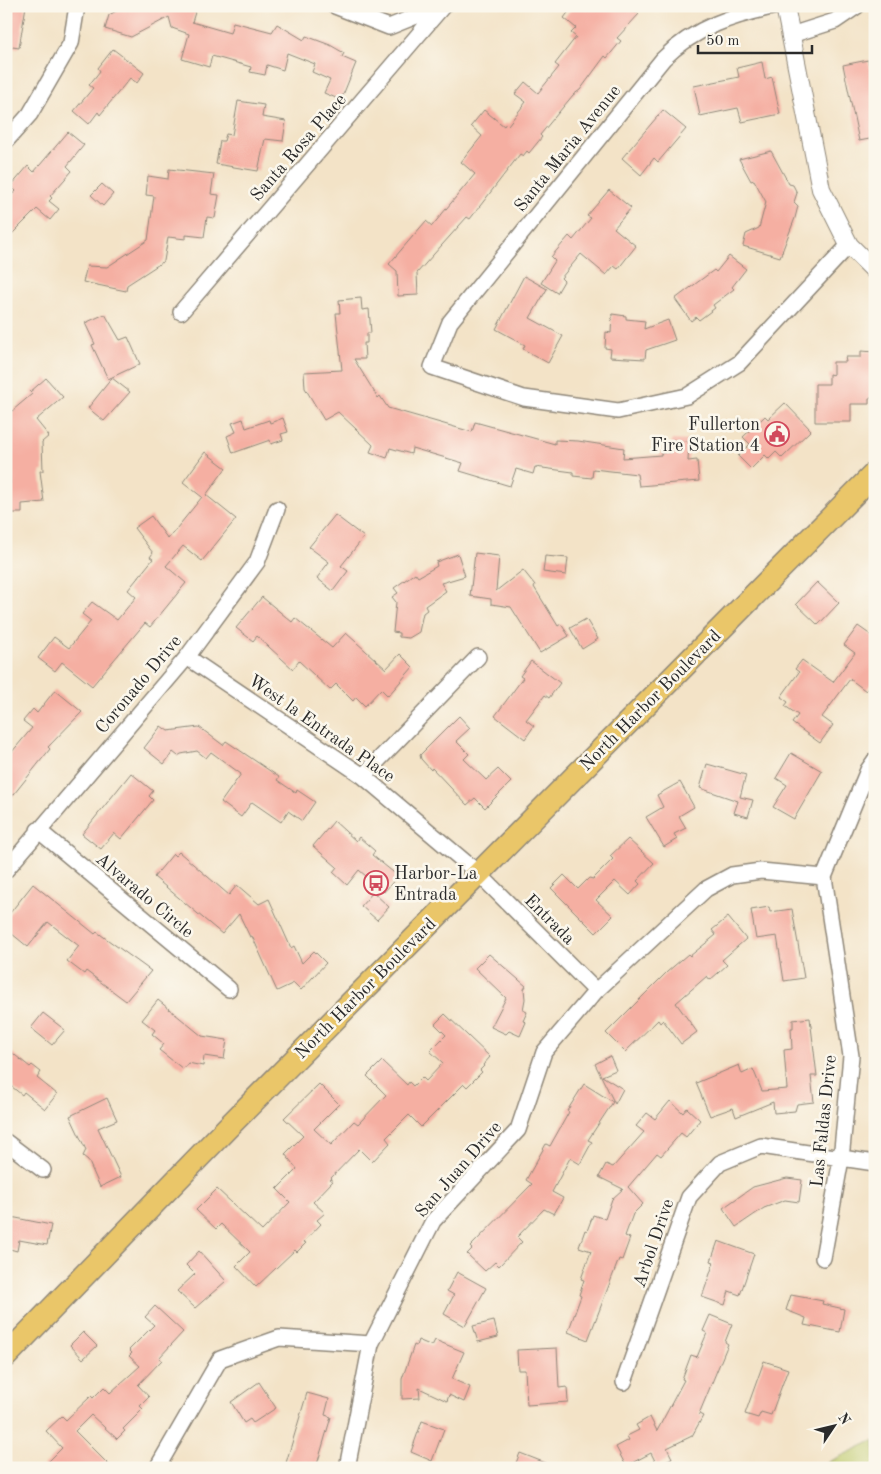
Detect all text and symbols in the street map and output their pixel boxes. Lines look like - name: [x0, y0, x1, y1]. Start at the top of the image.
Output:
- scale bar: [698, 22, 812, 54]
- text: 50 m: [706, 34, 740, 49]
- street label: Santa Maria Avenue: [511, 82, 624, 215]
- street label: Santa Rosa Place: [247, 91, 350, 205]
- place label: Fullerton Fire Station 4: [651, 416, 760, 455]
- public building icon: Fullerton Fire Station 4: [764, 421, 790, 447]
- street label: North Harbor Boulevard: [577, 627, 725, 775]
- street label: Coronado Drive: [92, 632, 185, 737]
- street label: West la Entrada Place: [245, 672, 398, 786]
- street label: Alvarado Circle: [92, 850, 197, 942]
- place label: Harbor-La Entrada: [394, 865, 478, 904]
- bus stop icon: Harbor-La Entrada: [363, 870, 389, 896]
- street label: Entrada: [521, 891, 578, 948]
- street label: North Harbor Boulevard: [292, 915, 440, 1063]
- street label: Las Faldas Drive: [808, 1054, 840, 1188]
- street label: San Juan Drive: [412, 1118, 505, 1221]
- street label: Arbol Drive: [630, 1197, 677, 1290]
- north arrow: [808, 1402, 858, 1452]
- text: N: [835, 1411, 853, 1428]

